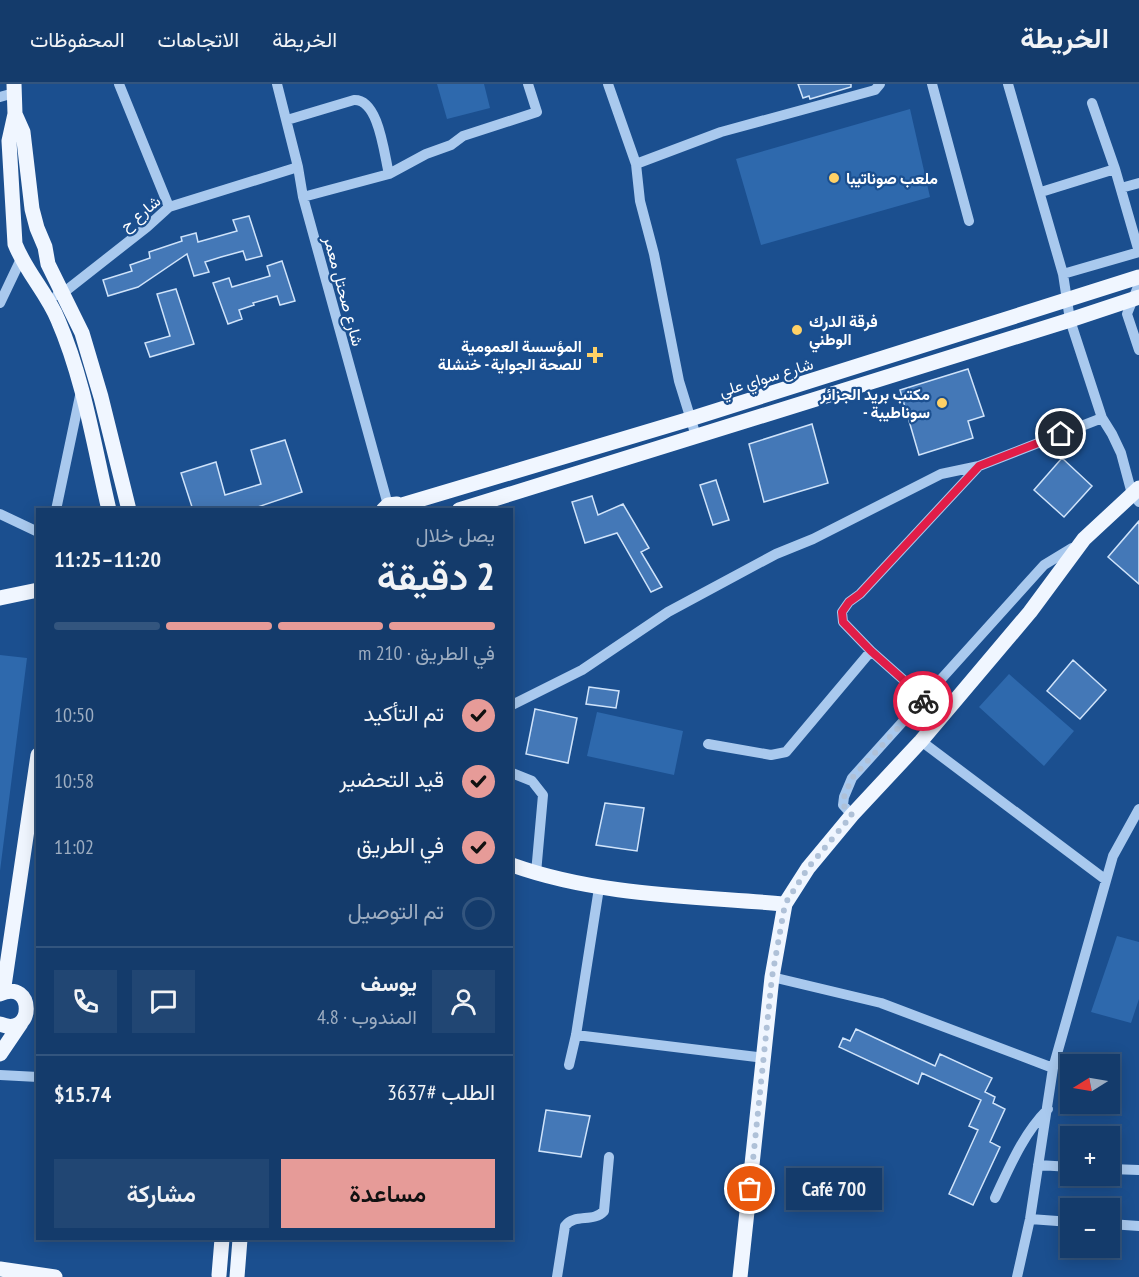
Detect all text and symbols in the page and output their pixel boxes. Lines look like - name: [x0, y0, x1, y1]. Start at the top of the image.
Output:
- text: الخريطة: [1020, 19, 1109, 56]
- text: المحفوظات: [30, 26, 125, 53]
- text: الاتجاهات: [158, 26, 239, 53]
- text: الخريطة: [272, 26, 337, 53]
- place label: ملعب صوناتيبا: [846, 168, 938, 189]
- marker: ملعب صوناتيبا: [827, 171, 841, 185]
- street label: شارع ح: [116, 191, 166, 237]
- street label: شارع صحتل معمر: [318, 233, 368, 349]
- place label: فرقة الدرك الوطني: [809, 311, 878, 353]
- marker: فرقة الدرك الوطني: [790, 323, 804, 337]
- place label: المؤسسة العمومية للصحة الجواية - خنشلة: [438, 336, 582, 375]
- marker: المؤسسة العمومية للصحة الجواية - خنشلة: [586, 346, 604, 364]
- street label: شارع سواي علي: [716, 353, 817, 405]
- place label: مكتب بريد الجزائر - سوناطيبة: [819, 384, 930, 423]
- marker: مكتب بريد الجزائر - سوناطيبة: [935, 396, 949, 410]
- pin: [1035, 408, 1086, 459]
- icon: home: [1044, 417, 1077, 450]
- text: يصل خلال: [416, 522, 495, 548]
- text: 11:20–11:25: [54, 545, 161, 573]
- text: 2 دقيقة: [377, 550, 495, 601]
- text: في الطريق · 210 m: [358, 640, 495, 666]
- courier: [893, 671, 953, 731]
- icon: bike: [907, 685, 940, 718]
- text: تم التأكيد: [364, 699, 444, 727]
- icon: check: [462, 699, 495, 732]
- text: 10:50: [54, 702, 94, 728]
- text: قيد التحضير: [339, 765, 444, 793]
- icon: check: [462, 765, 495, 798]
- text: 10:58: [54, 768, 94, 794]
- text: في الطريق: [356, 831, 444, 859]
- icon: check: [462, 831, 495, 864]
- text: 11:02: [54, 834, 94, 860]
- text: تم التوصيل: [348, 897, 444, 925]
- text: يوسف: [361, 969, 417, 997]
- button: phone: [54, 970, 117, 1033]
- button: chat: [132, 970, 195, 1033]
- button: person: [432, 970, 495, 1033]
- text: المندوب · 4.8: [317, 1004, 417, 1030]
- north arrow: [1060, 1054, 1120, 1114]
- map controls: [1060, 1054, 1120, 1258]
- text: الطلب #3637: [387, 1078, 495, 1106]
- text: $15.74: [54, 1080, 111, 1108]
- button: +: [1060, 1126, 1120, 1186]
- button: مشاركة: [54, 1159, 269, 1228]
- button: مساعدة: [281, 1159, 495, 1228]
- pin: [724, 1163, 775, 1214]
- callout: Café 700: [786, 1168, 882, 1210]
- icon: bag: [733, 1172, 766, 1205]
- text: Café 700: [802, 1176, 866, 1202]
- button: −: [1060, 1198, 1120, 1258]

